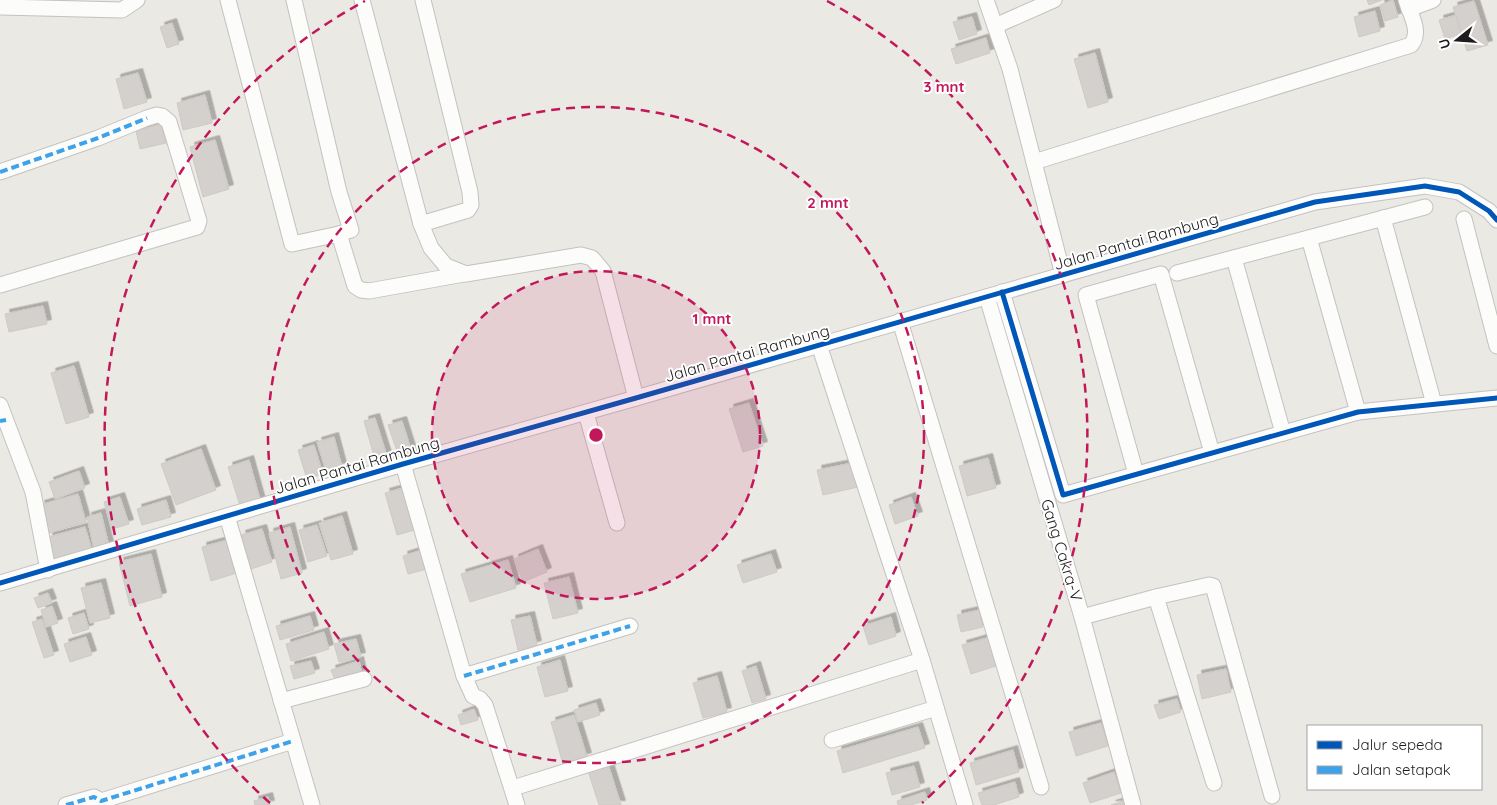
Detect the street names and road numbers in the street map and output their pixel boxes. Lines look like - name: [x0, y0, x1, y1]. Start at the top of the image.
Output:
- street label: Jalan Pantai Rambung: [1051, 208, 1221, 274]
- street label: Jalan Pantai Rambung: [662, 320, 832, 386]
- street label: Jalan Pantai Rambung: [272, 432, 442, 498]
- street label: Gang Cakra-V: [1037, 496, 1087, 604]

